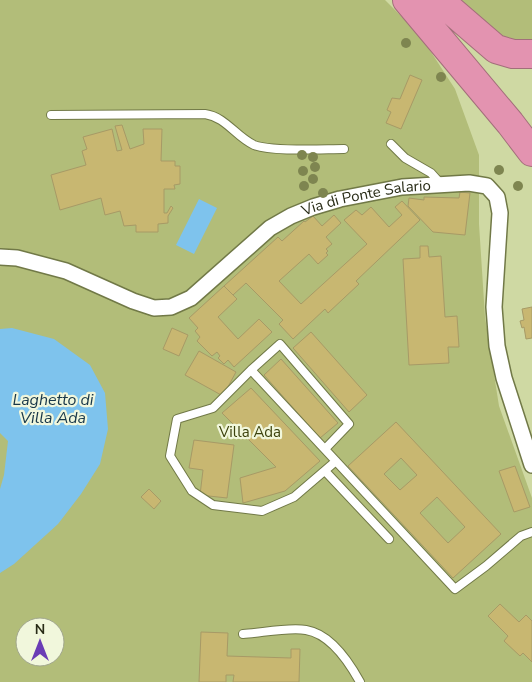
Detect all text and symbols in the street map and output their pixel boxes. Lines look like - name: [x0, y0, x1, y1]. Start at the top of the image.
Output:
- street label: Via di Ponte Salario: [298, 175, 431, 221]
- water label: Laghetto di Villa Ada: [12, 389, 94, 429]
- park label: Villa Ada: [218, 422, 281, 442]
- north arrow: [15, 617, 65, 667]
- text: N: [35, 620, 45, 639]

